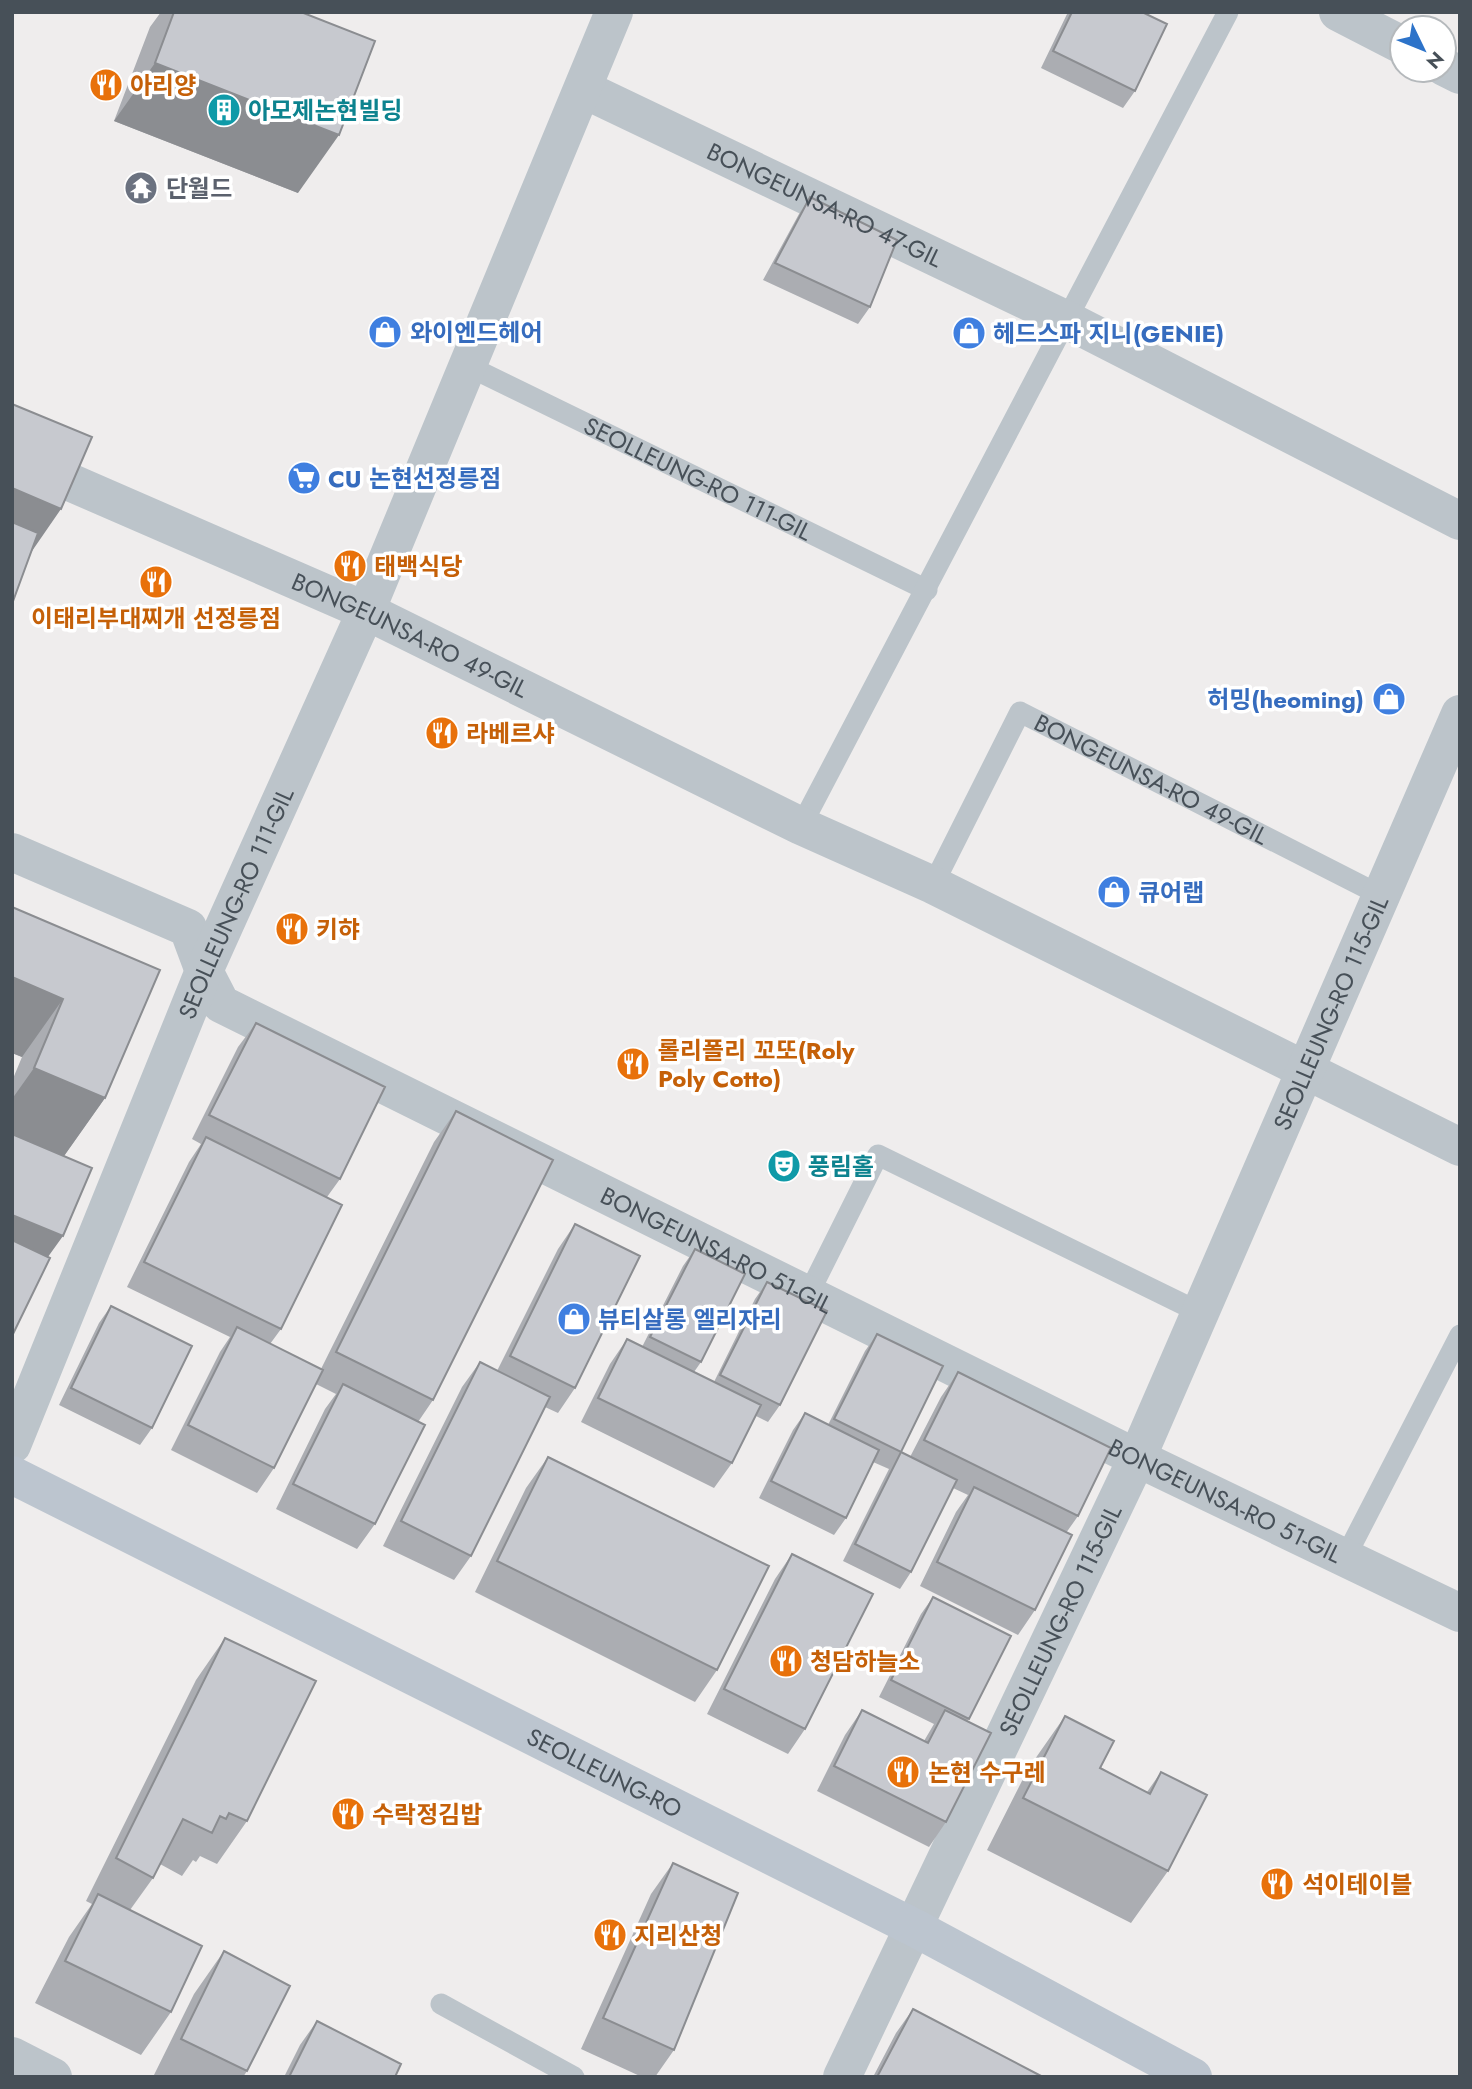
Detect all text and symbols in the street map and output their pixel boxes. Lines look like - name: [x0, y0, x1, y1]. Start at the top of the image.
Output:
- north arrow: [1388, 14, 1458, 84]
- text: N: [1420, 46, 1450, 75]
- restaurant icon: 아리양: [87, 66, 125, 104]
- place label: 아리양: [130, 68, 196, 103]
- building icon: 아모제논현빌딩: [205, 91, 243, 129]
- place label: 아모제논현빌딩: [248, 93, 403, 128]
- street label: BONGEUNSA-RO 47-GIL: [701, 133, 949, 276]
- temple icon: 단월드: [122, 169, 160, 207]
- place label: 단월드: [166, 171, 232, 206]
- shop icon: 와이엔드헤어: [366, 313, 404, 351]
- shop icon: 헤드스파 지니(GENIE): [950, 314, 988, 352]
- place label: 와이엔드헤어: [410, 315, 542, 350]
- place label: 헤드스파 지니(GENIE): [993, 316, 1224, 351]
- street label: SEOLLEUNG-RO 111-GIL: [578, 408, 818, 549]
- supermarket icon: CU 논현선정릉점: [285, 459, 323, 497]
- place label: CU 논현선정릉점: [328, 461, 501, 496]
- restaurant icon: 태백식당: [331, 547, 369, 585]
- place label: 태백식당: [374, 549, 462, 584]
- restaurant icon: 이태리부대찌개 선정릉점: [137, 563, 175, 601]
- street label: BONGEUNSA-RO 49-GIL: [286, 563, 534, 706]
- place label: 이태리부대찌개 선정릉점: [31, 601, 281, 636]
- shop icon: 허밍(heoming): [1370, 680, 1408, 718]
- place label: 허밍(heoming): [1207, 682, 1364, 717]
- street label: BONGEUNSA-RO 49-GIL: [1028, 705, 1275, 853]
- restaurant icon: 라베르샤: [423, 714, 461, 752]
- place label: 라베르샤: [466, 716, 554, 751]
- street label: SEOLLEUNG-RO 111-GIL: [169, 782, 302, 1024]
- shop icon: 큐어랩: [1095, 873, 1133, 911]
- place label: 큐어랩: [1138, 875, 1204, 910]
- street label: SEOLLEUNG-RO 115-GIL: [1264, 890, 1397, 1136]
- restaurant icon: 키햐: [273, 910, 311, 948]
- place label: 키햐: [316, 912, 360, 947]
- place label: 롤리폴리 꼬또(Roly Poly Cotto): [658, 1033, 855, 1096]
- restaurant icon: 롤리폴리 꼬또(Roly Poly Cotto): [614, 1045, 652, 1083]
- theatre icon: 풍림홀: [765, 1147, 803, 1185]
- place label: 풍림홀: [808, 1149, 874, 1184]
- street label: BONGEUNSA-RO 51-GIL: [595, 1177, 839, 1322]
- shop icon: 뷰티살롱 엘리자리: [555, 1300, 593, 1338]
- place label: 뷰티살롱 엘리자리: [598, 1302, 782, 1337]
- street label: BONGEUNSA-RO 51-GIL: [1103, 1429, 1348, 1571]
- street label: SEOLLEUNG-RO 115-GIL: [990, 1499, 1130, 1742]
- restaurant icon: 청담하늘소: [767, 1642, 805, 1680]
- place label: 청담하늘소: [810, 1644, 920, 1679]
- street label: SEOLLEUNG-RO: [521, 1719, 688, 1826]
- restaurant icon: 논현 수구레: [884, 1753, 922, 1791]
- place label: 논현 수구레: [928, 1755, 1046, 1790]
- restaurant icon: 수락정김밥: [329, 1795, 367, 1833]
- place label: 수락정김밥: [372, 1797, 482, 1832]
- restaurant icon: 석이테이블: [1258, 1865, 1296, 1903]
- place label: 석이테이블: [1302, 1867, 1412, 1902]
- restaurant icon: 지리산청: [591, 1916, 629, 1954]
- place label: 지리산청: [634, 1918, 722, 1953]

